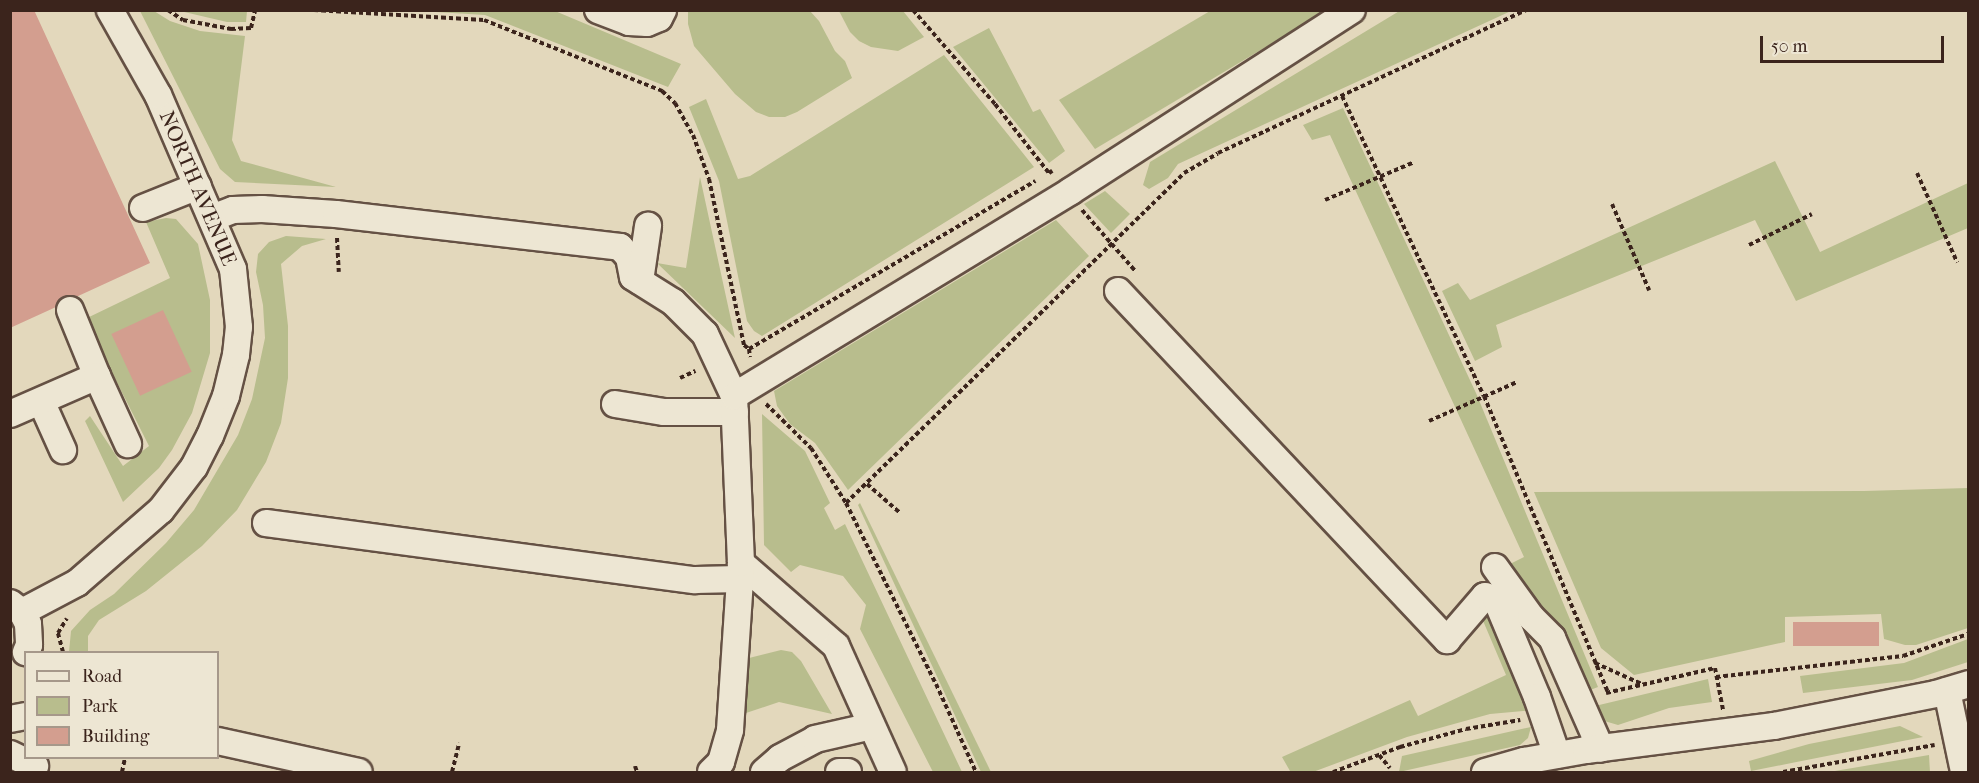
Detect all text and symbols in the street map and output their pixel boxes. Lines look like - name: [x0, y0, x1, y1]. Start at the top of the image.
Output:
- scale bar: [1763, 24, 1948, 62]
- text: 50 m: [1771, 36, 1807, 57]
- street label: NORTH AVENUE: [154, 107, 242, 269]
- legend: [24, 651, 219, 759]
- text: Road: [82, 666, 122, 687]
- text: Park: [82, 696, 118, 717]
- text: Building: [82, 726, 149, 747]

